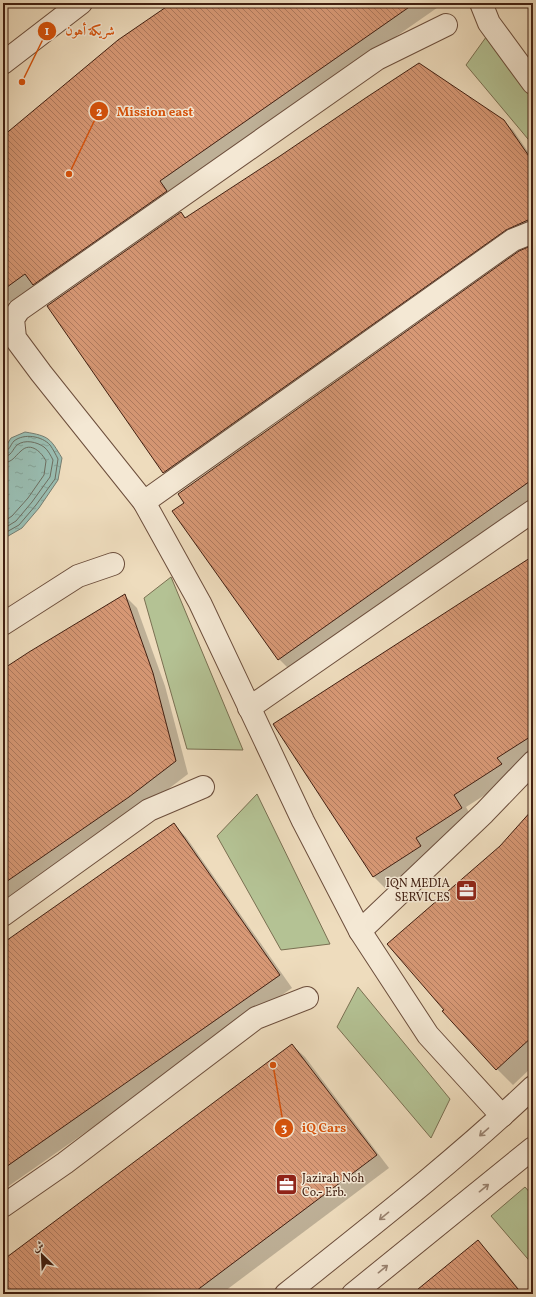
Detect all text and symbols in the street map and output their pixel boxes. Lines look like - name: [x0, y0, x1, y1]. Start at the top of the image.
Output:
- callout: شريكة أهون: [37, 18, 123, 43]
- text: شريكة أهون: [65, 22, 115, 41]
- text: 1: [45, 24, 50, 40]
- callout: Mission east: [89, 99, 201, 124]
- text: Mission east: [117, 104, 193, 122]
- text: 2: [96, 105, 102, 121]
- place label: IQN MEDIA SERVICES: [386, 876, 451, 906]
- office icon: IQN MEDIA SERVICES: [453, 877, 479, 903]
- callout: iQ Cars: [274, 1115, 354, 1140]
- text: iQ Cars: [302, 1120, 346, 1138]
- text: 3: [281, 1121, 287, 1137]
- one-way arrow: [478, 1128, 489, 1137]
- place label: Jazirah Noh Co.- Erb.: [302, 1171, 364, 1201]
- office icon: Jazirah Noh Co.- Erb.: [273, 1172, 299, 1198]
- one-way arrow: [479, 1183, 489, 1192]
- one-way arrow: [378, 1211, 389, 1220]
- north arrow: [22, 1235, 62, 1275]
- text: ش: [31, 1238, 47, 1256]
- one-way arrow: [378, 1265, 388, 1274]

